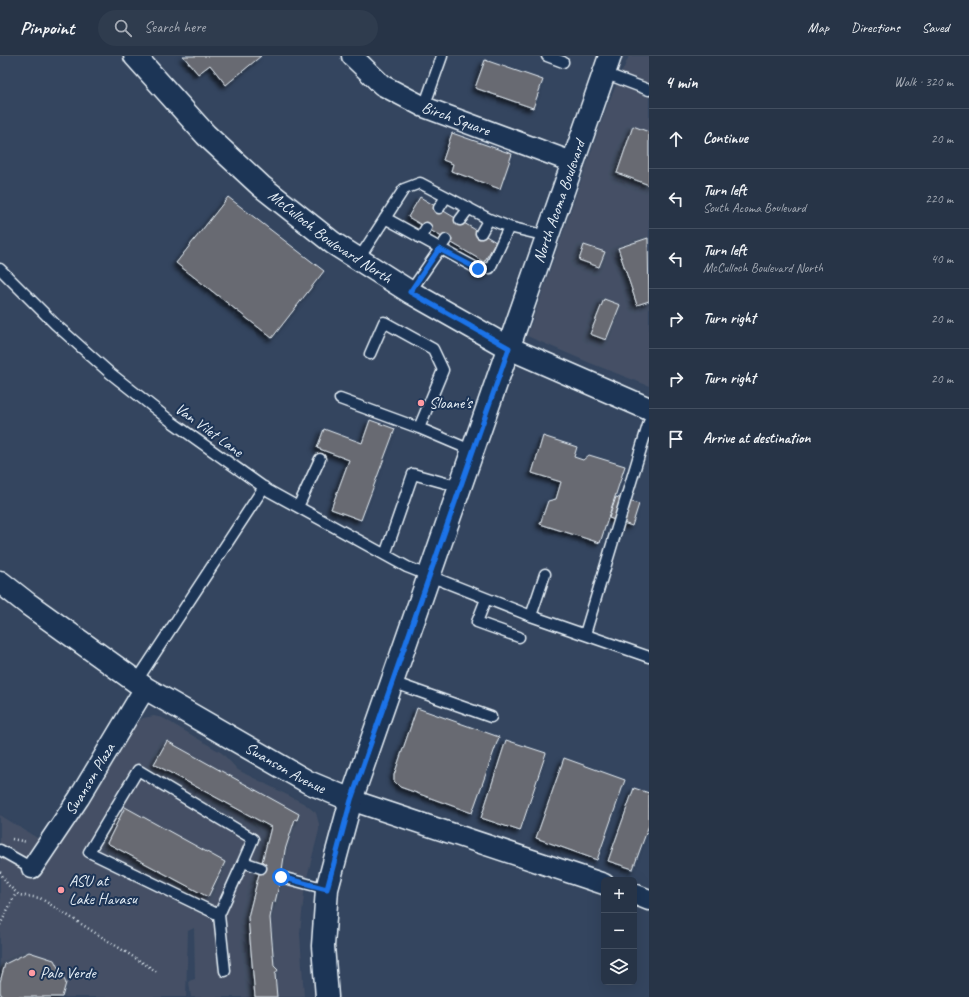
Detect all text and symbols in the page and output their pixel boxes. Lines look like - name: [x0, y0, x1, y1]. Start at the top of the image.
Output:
- search box: [98, 10, 378, 46]
- text: Pinpoint: [20, 16, 74, 40]
- icon: search: [112, 17, 134, 39]
- text: Search here: [144, 18, 205, 37]
- text: Map: [808, 19, 829, 36]
- text: Directions: [851, 19, 900, 36]
- text: Saved: [922, 19, 949, 36]
- text: 4 min: [665, 72, 698, 93]
- text: Walk · 320 m: [894, 74, 953, 90]
- street label: Birch Square: [419, 97, 494, 141]
- icon: ahead: [665, 128, 687, 150]
- text: Continue: [703, 129, 748, 148]
- text: 20 m: [931, 131, 953, 147]
- street label: North Acoma Boulevard: [529, 135, 591, 266]
- text: Turn left: [703, 181, 746, 200]
- street label: McCulloch Boulevard North: [264, 185, 396, 288]
- icon: left: [665, 188, 687, 210]
- text: 220 m: [925, 191, 953, 207]
- text: South Acoma Boulevard: [703, 200, 806, 216]
- text: Turn left: [703, 241, 746, 260]
- icon: left: [665, 248, 687, 270]
- text: 40 m: [931, 251, 953, 267]
- route end: [469, 260, 487, 278]
- text: McCulloch Boulevard North: [703, 260, 823, 276]
- icon: right: [665, 308, 687, 330]
- text: Turn right: [703, 309, 756, 328]
- text: 20 m: [931, 311, 953, 327]
- icon: right: [665, 368, 687, 390]
- text: Turn right: [703, 369, 756, 388]
- text: 20 m: [931, 371, 953, 387]
- place label: Sloane's: [429, 393, 473, 413]
- marker: Sloane's: [416, 398, 426, 408]
- street label: Van Vilet Lane: [171, 399, 248, 462]
- icon: arrive: [665, 428, 687, 450]
- text: Arrive at destination: [703, 429, 810, 448]
- street label: Swanson Avenue: [241, 738, 330, 799]
- street label: Swanson Plaza: [60, 739, 120, 819]
- route start: [272, 868, 290, 886]
- place label: ASU at Lake Havasu: [69, 871, 138, 909]
- map controls: [601, 877, 637, 985]
- button: +: [601, 877, 637, 913]
- marker: ASU at Lake Havasu: [56, 885, 66, 895]
- button: −: [601, 913, 637, 949]
- button: layers: [601, 949, 637, 985]
- place label: Palo Verde: [40, 963, 98, 983]
- marker: Palo Verde: [27, 968, 37, 978]

